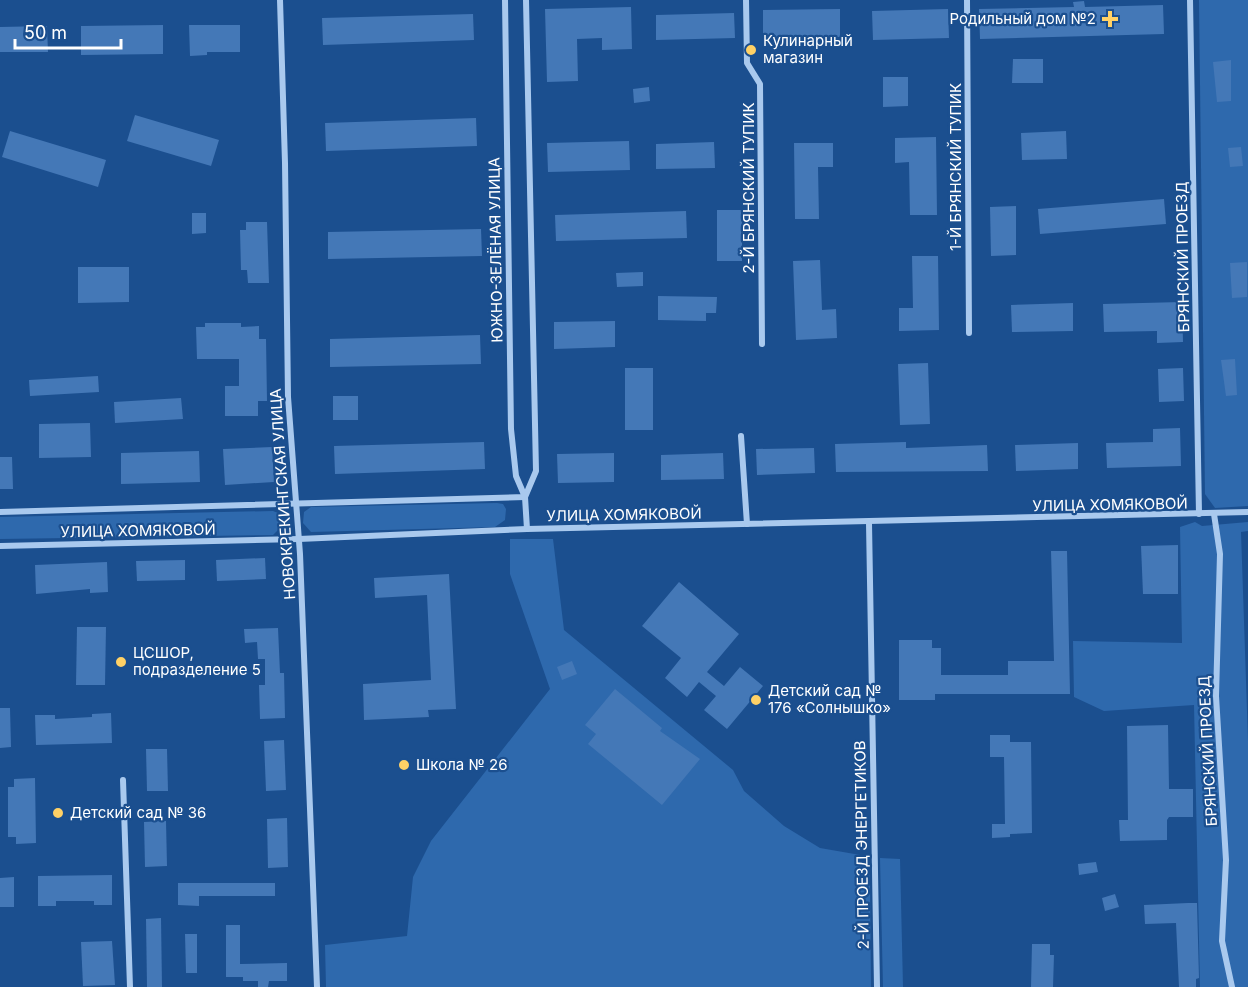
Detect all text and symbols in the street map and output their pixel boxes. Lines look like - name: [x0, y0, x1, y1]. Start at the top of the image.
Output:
- place label: Родильный дом №2: [949, 9, 1096, 28]
- marker: Родильный дом №2: [1101, 10, 1119, 28]
- scale bar: [15, 12, 122, 50]
- text: 50 m: [24, 22, 67, 43]
- place label: Кулинарный магазин: [763, 31, 853, 67]
- marker: Кулинарный магазин: [744, 43, 758, 57]
- street label: 1-Й БРЯНСКИЙ ТУПИК: [946, 83, 965, 251]
- street label: 2-Й БРЯНСКИЙ ТУПИК: [739, 102, 758, 274]
- street label: ЮЖНО-ЗЕЛЁНАЯ УЛИЦА: [484, 157, 507, 343]
- street label: БРЯНСКИЙ ПРОЕЗД: [1172, 182, 1193, 333]
- street label: НОВОКРЕКИНГСКАЯ УЛИЦА: [266, 388, 299, 600]
- street label: УЛИЦА ХОМЯКОВОЙ: [1032, 494, 1188, 515]
- street label: УЛИЦА ХОМЯКОВОЙ: [546, 504, 702, 525]
- street label: УЛИЦА ХОМЯКОВОЙ: [60, 520, 216, 541]
- place label: ЦСШОР, подразделение 5: [133, 643, 261, 679]
- marker: ЦСШОР, подразделение 5: [114, 655, 128, 669]
- street label: БРЯНСКИЙ ПРОЕЗД: [1194, 675, 1221, 827]
- place label: Детский сад № 176 «Солнышко»: [768, 681, 891, 717]
- marker: Детский сад № 176 «Солнышко»: [749, 693, 763, 707]
- street label: 2-Й ПРОЕЗД ЭНЕРГЕТИКОВ: [850, 740, 873, 950]
- place label: Школа № 26: [416, 755, 507, 774]
- marker: Школа № 26: [397, 758, 411, 772]
- place label: Детский сад № 36: [70, 803, 206, 822]
- marker: Детский сад № 36: [51, 806, 65, 820]

